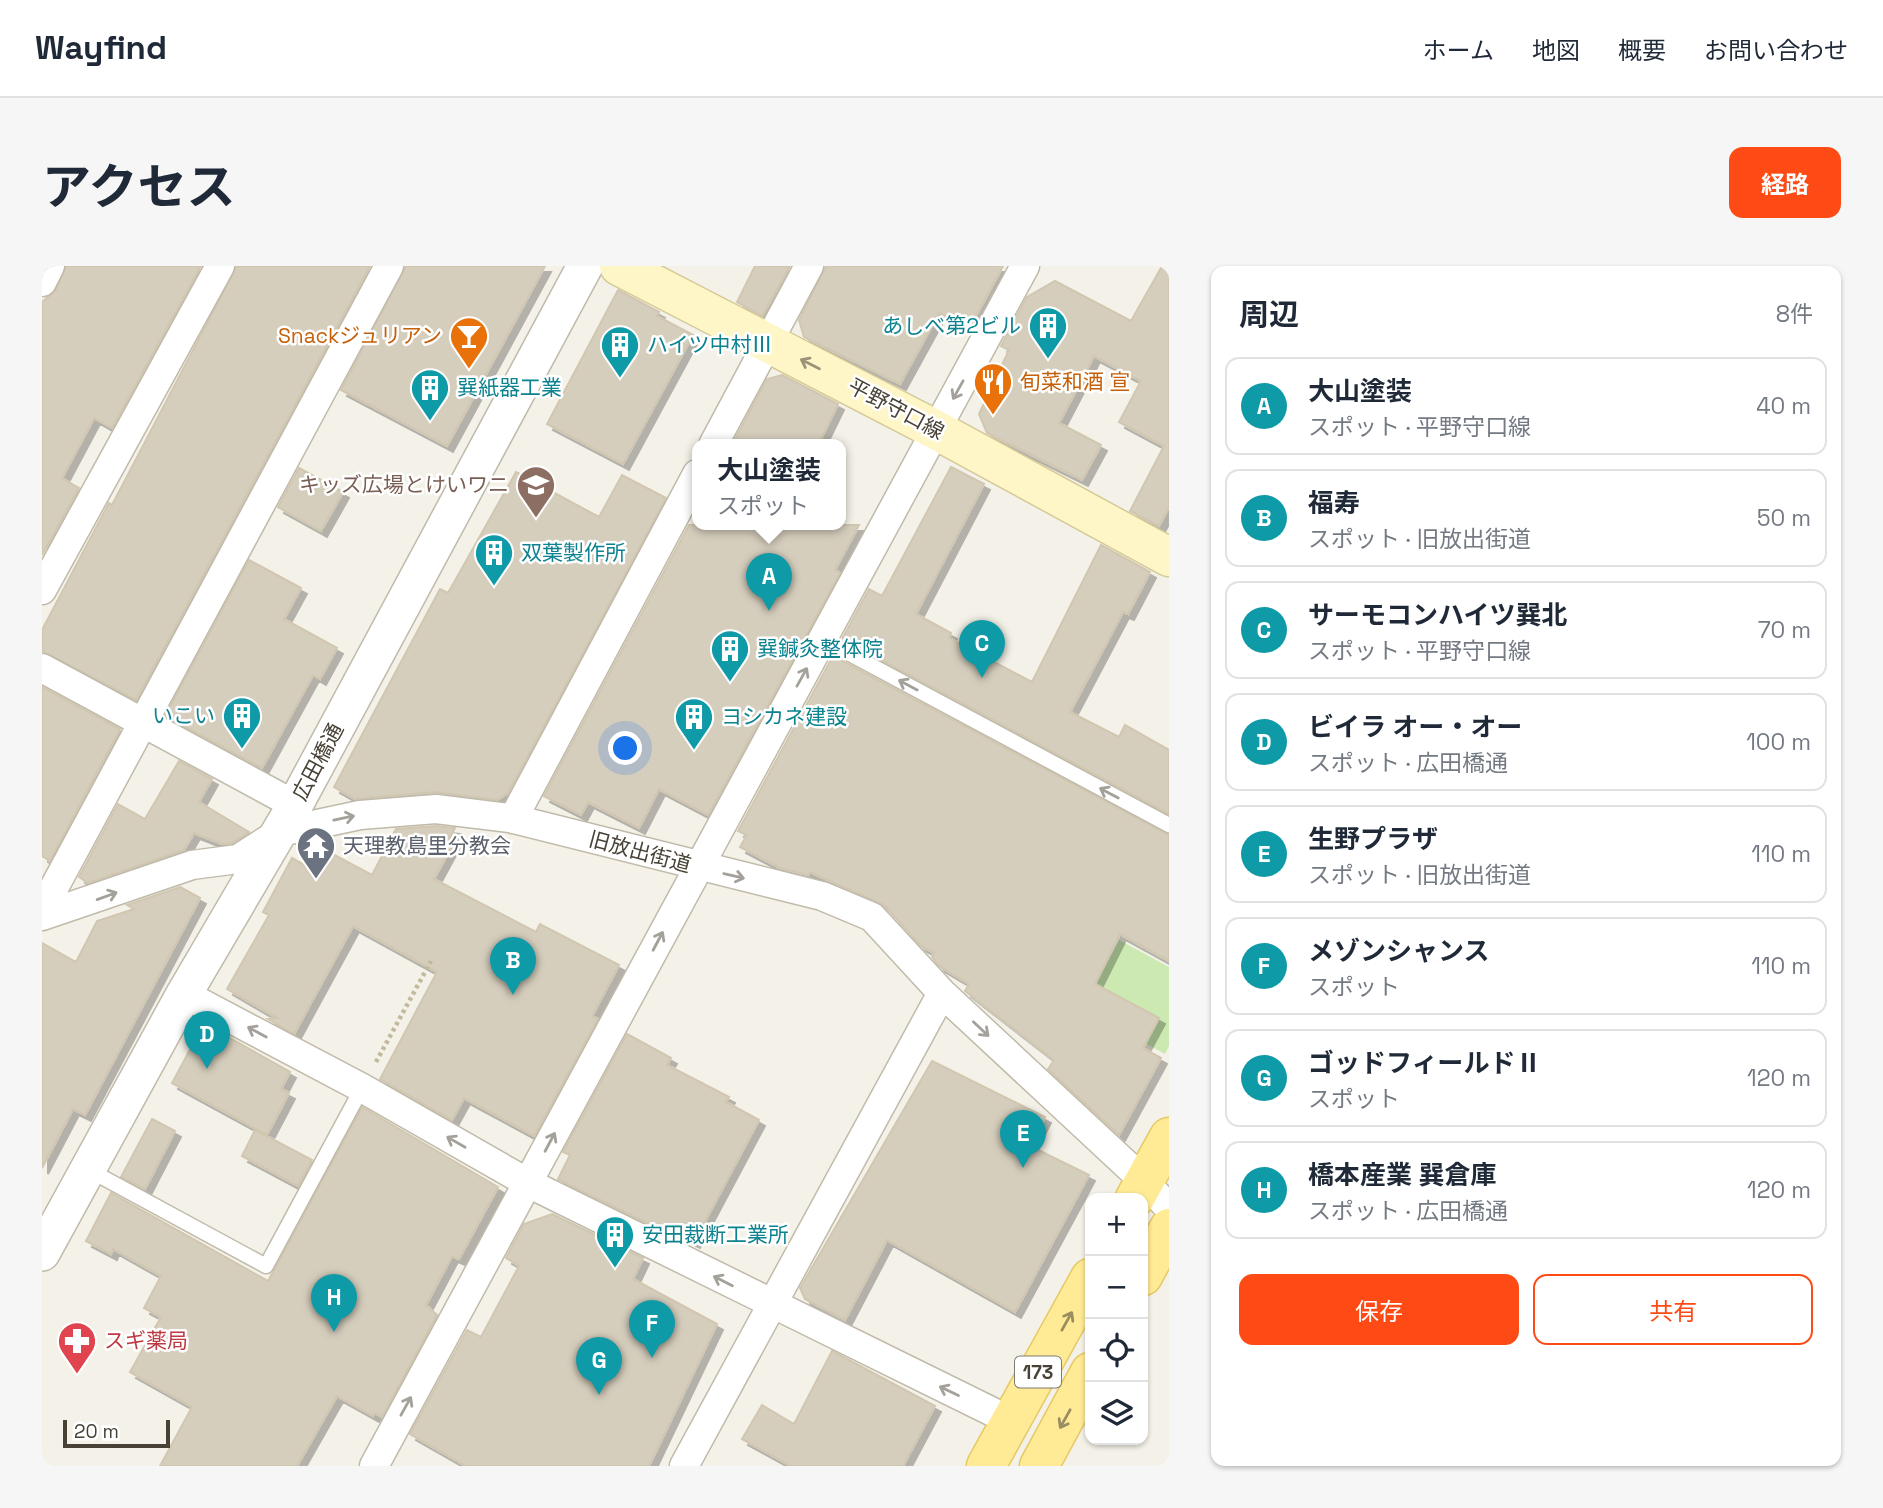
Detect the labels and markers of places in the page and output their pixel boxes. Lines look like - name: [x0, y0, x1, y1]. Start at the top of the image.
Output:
- building icon: あしべ第2ビル: [1027, 305, 1069, 360]
- place label: あしべ第2ビル: [882, 312, 1021, 339]
- bar icon: Snackジュリアン: [448, 315, 490, 370]
- place label: Snackジュリアン: [278, 322, 442, 349]
- building icon: ハイツ中村Ⅲ: [599, 324, 641, 379]
- place label: ハイツ中村Ⅲ: [647, 331, 773, 358]
- restaurant icon: 旬菜和酒 宣: [972, 361, 1014, 416]
- building icon: 巽紙器工業: [409, 367, 451, 422]
- place label: 旬菜和酒 宣: [1020, 368, 1130, 395]
- place label: 巽紙器工業: [457, 374, 562, 401]
- school or university icon: キッズ広場とけいワニ: [515, 464, 557, 519]
- place label: キッズ広場とけいワニ: [299, 471, 509, 498]
- building icon: 双葉製作所: [473, 532, 515, 587]
- place label: 双葉製作所: [521, 539, 626, 566]
- pin: A: [746, 553, 792, 611]
- pin: C: [959, 620, 1005, 678]
- building icon: 巽鍼灸整体院: [709, 628, 751, 683]
- place label: 巽鍼灸整体院: [757, 635, 883, 662]
- building icon: いこい: [221, 695, 263, 750]
- building icon: ヨシカネ建設: [673, 696, 715, 751]
- place label: いこい: [152, 702, 215, 729]
- place label: ヨシカネ建設: [721, 703, 847, 730]
- temple icon: 天理教島里分教会: [295, 825, 337, 880]
- place label: 天理教島里分教会: [343, 832, 511, 859]
- pin: B: [490, 937, 536, 995]
- pin: D: [184, 1011, 230, 1069]
- pin: E: [1000, 1110, 1046, 1168]
- building icon: 安田裁断工業所: [594, 1214, 636, 1269]
- place label: 安田裁断工業所: [642, 1221, 789, 1248]
- pin: H: [311, 1274, 357, 1332]
- pin: F: [629, 1300, 675, 1358]
- pharmacy icon: スギ薬局: [56, 1320, 98, 1375]
- place label: スギ薬局: [104, 1327, 188, 1354]
- pin: G: [576, 1337, 622, 1395]

